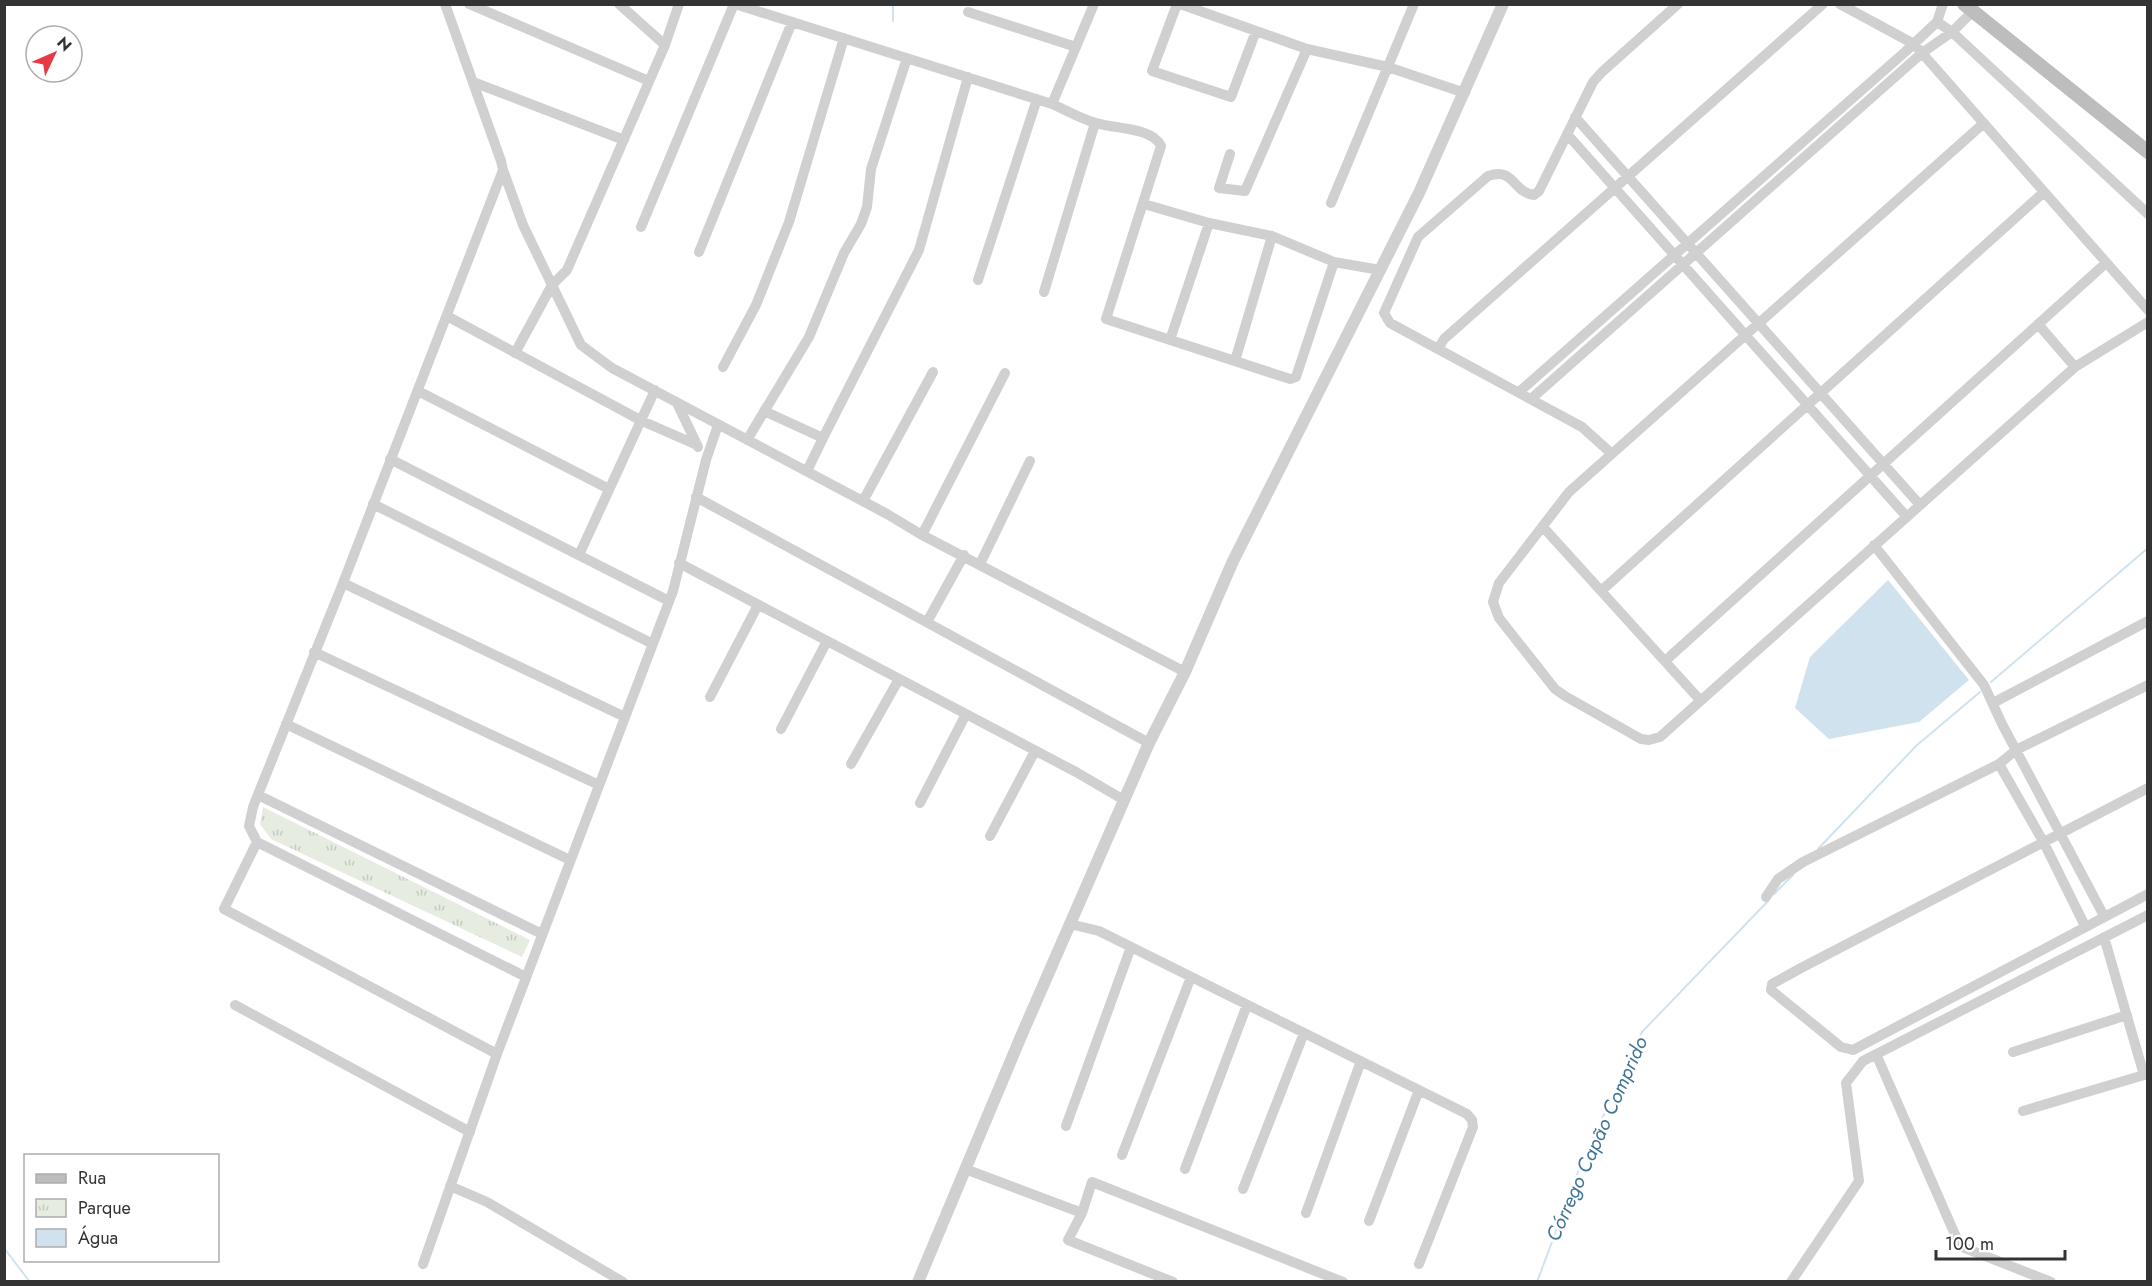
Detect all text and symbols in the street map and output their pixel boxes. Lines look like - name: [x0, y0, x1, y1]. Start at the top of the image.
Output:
- north arrow: [24, 24, 84, 84]
- text: N: [52, 31, 77, 56]
- water label: Córrego Capão Comprido: [1539, 1032, 1655, 1246]
- legend: [24, 1154, 219, 1262]
- text: Rua: [78, 1165, 106, 1191]
- text: Parque: [78, 1195, 131, 1221]
- scale bar: [1936, 1223, 2065, 1261]
- text: Água: [78, 1225, 118, 1251]
- text: 100 m: [1945, 1231, 1994, 1257]

